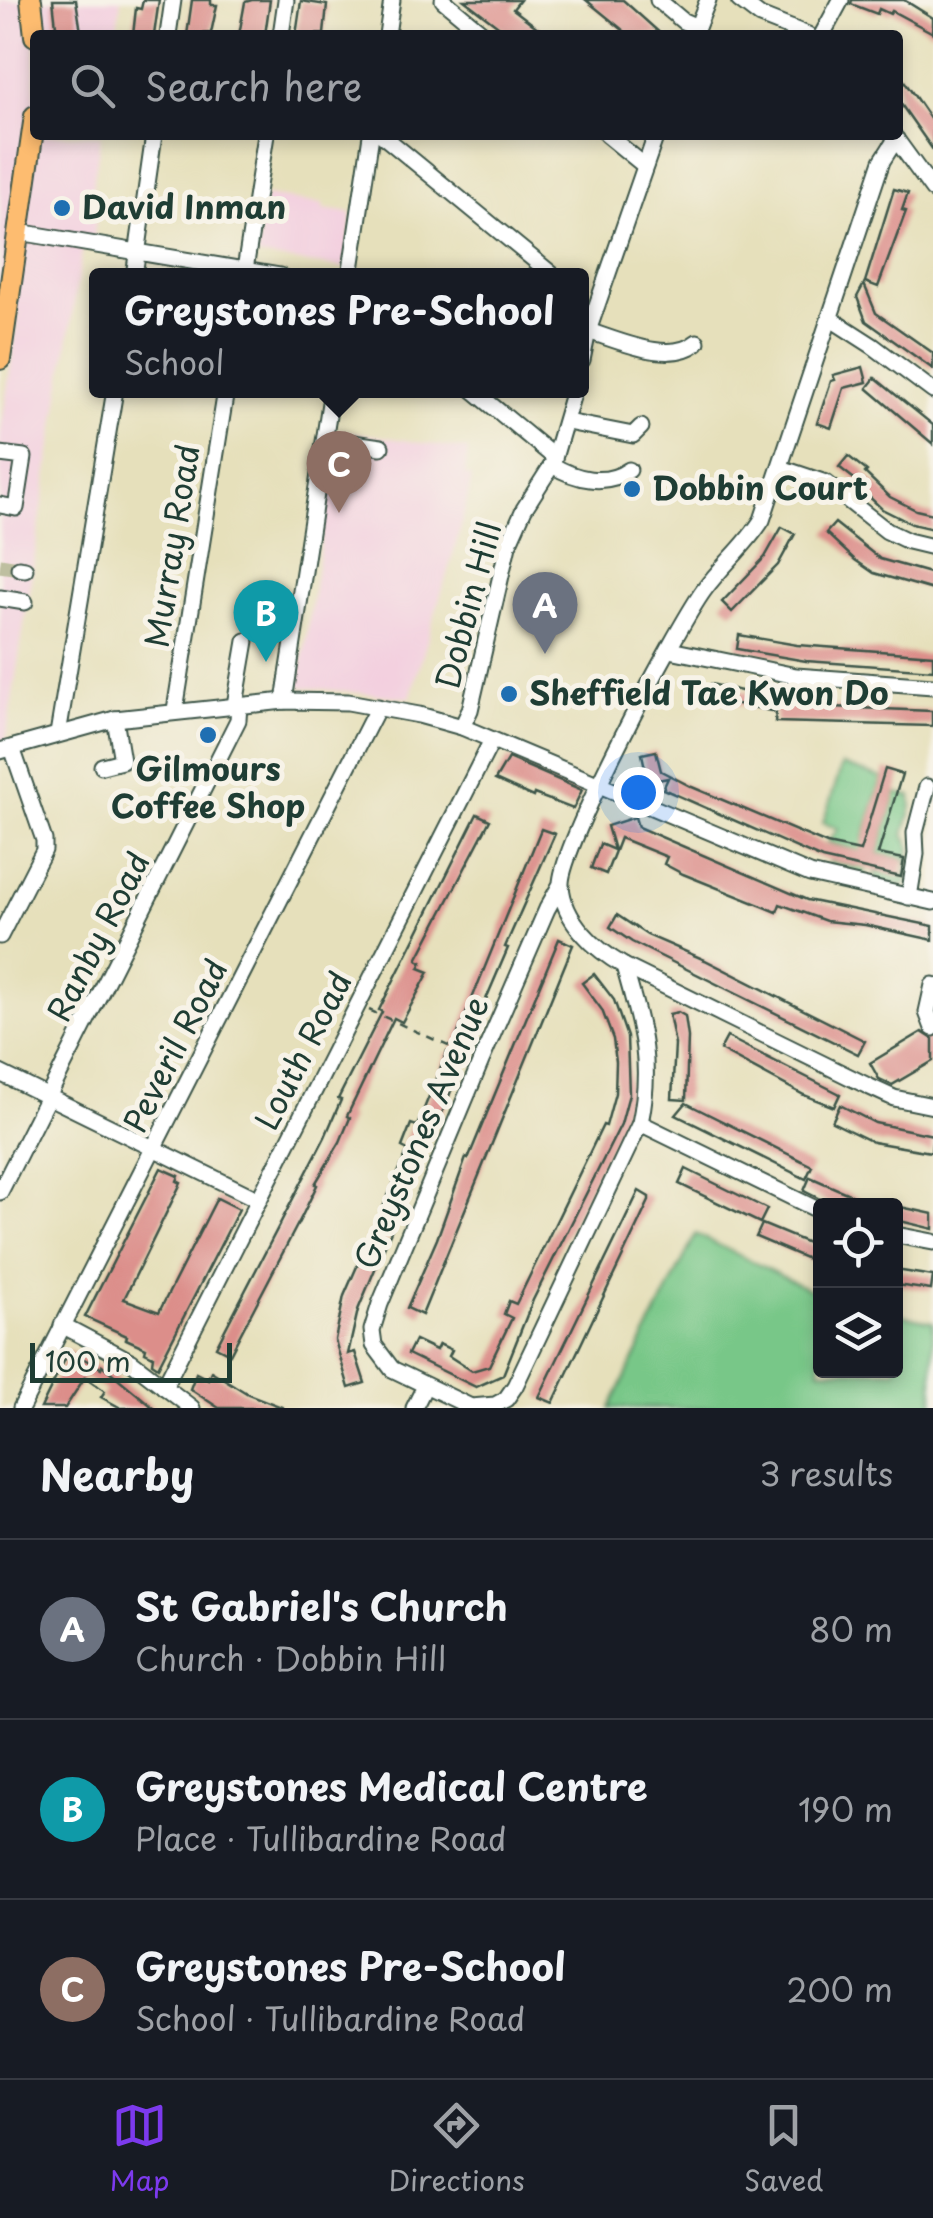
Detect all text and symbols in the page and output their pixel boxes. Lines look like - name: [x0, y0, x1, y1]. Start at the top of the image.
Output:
- search box: [30, 30, 903, 140]
- text: Search here: [145, 57, 362, 114]
- icon: search: [65, 58, 120, 113]
- place label: David Inman: [82, 182, 286, 230]
- marker: David Inman: [51, 197, 73, 219]
- popup: [89, 268, 589, 398]
- text: Greystones Pre-School: [124, 281, 554, 338]
- text: School: [124, 338, 224, 386]
- pin: C: [306, 430, 372, 513]
- street label: Murray Road: [131, 441, 211, 651]
- place label: Dobbin Court: [652, 463, 868, 511]
- marker: Dobbin Court: [621, 478, 643, 500]
- street label: Dobbin Hill: [422, 516, 512, 695]
- pin: A: [512, 572, 578, 654]
- pin: B: [234, 580, 298, 662]
- place label: Sheffield Tae Kwon Do: [529, 668, 889, 716]
- marker: Sheffield Tae Kwon Do: [498, 683, 520, 705]
- marker: Gilmours Coffee Shop: [197, 724, 219, 746]
- place label: Gilmours Coffee Shop: [111, 744, 305, 829]
- your location: [613, 767, 664, 818]
- street label: Ranby Road: [34, 843, 161, 1029]
- street label: Peveril Road: [110, 950, 239, 1140]
- street label: Louth Road: [242, 963, 363, 1138]
- street label: Greystones Avenue: [341, 988, 499, 1276]
- map controls: [813, 1198, 903, 1378]
- button: locate: [813, 1198, 903, 1288]
- button: layers: [813, 1288, 903, 1378]
- scale bar: [30, 1338, 232, 1382]
- text: 100 m: [45, 1339, 131, 1382]
- text: Nearby: [40, 1442, 194, 1505]
- text: 3 results: [759, 1449, 893, 1497]
- text: St Gabriel's Church: [135, 1577, 508, 1634]
- text: A: [60, 1605, 85, 1653]
- text: 80 m: [809, 1605, 893, 1653]
- text: Church · Dobbin Hill: [135, 1634, 446, 1682]
- text: Greystones Medical Centre: [135, 1757, 648, 1814]
- text: B: [62, 1785, 83, 1833]
- text: 190 m: [798, 1785, 893, 1833]
- text: Place · Tullibardine Road: [135, 1814, 507, 1862]
- text: Greystones Pre-School: [135, 1937, 566, 1994]
- text: C: [60, 1965, 85, 2013]
- text: 200 m: [786, 1965, 893, 2013]
- text: School · Tullibardine Road: [135, 1994, 525, 2042]
- tab: Map: [110, 2098, 169, 2201]
- tab: Directions: [389, 2098, 525, 2201]
- tab: Saved: [744, 2098, 823, 2201]

